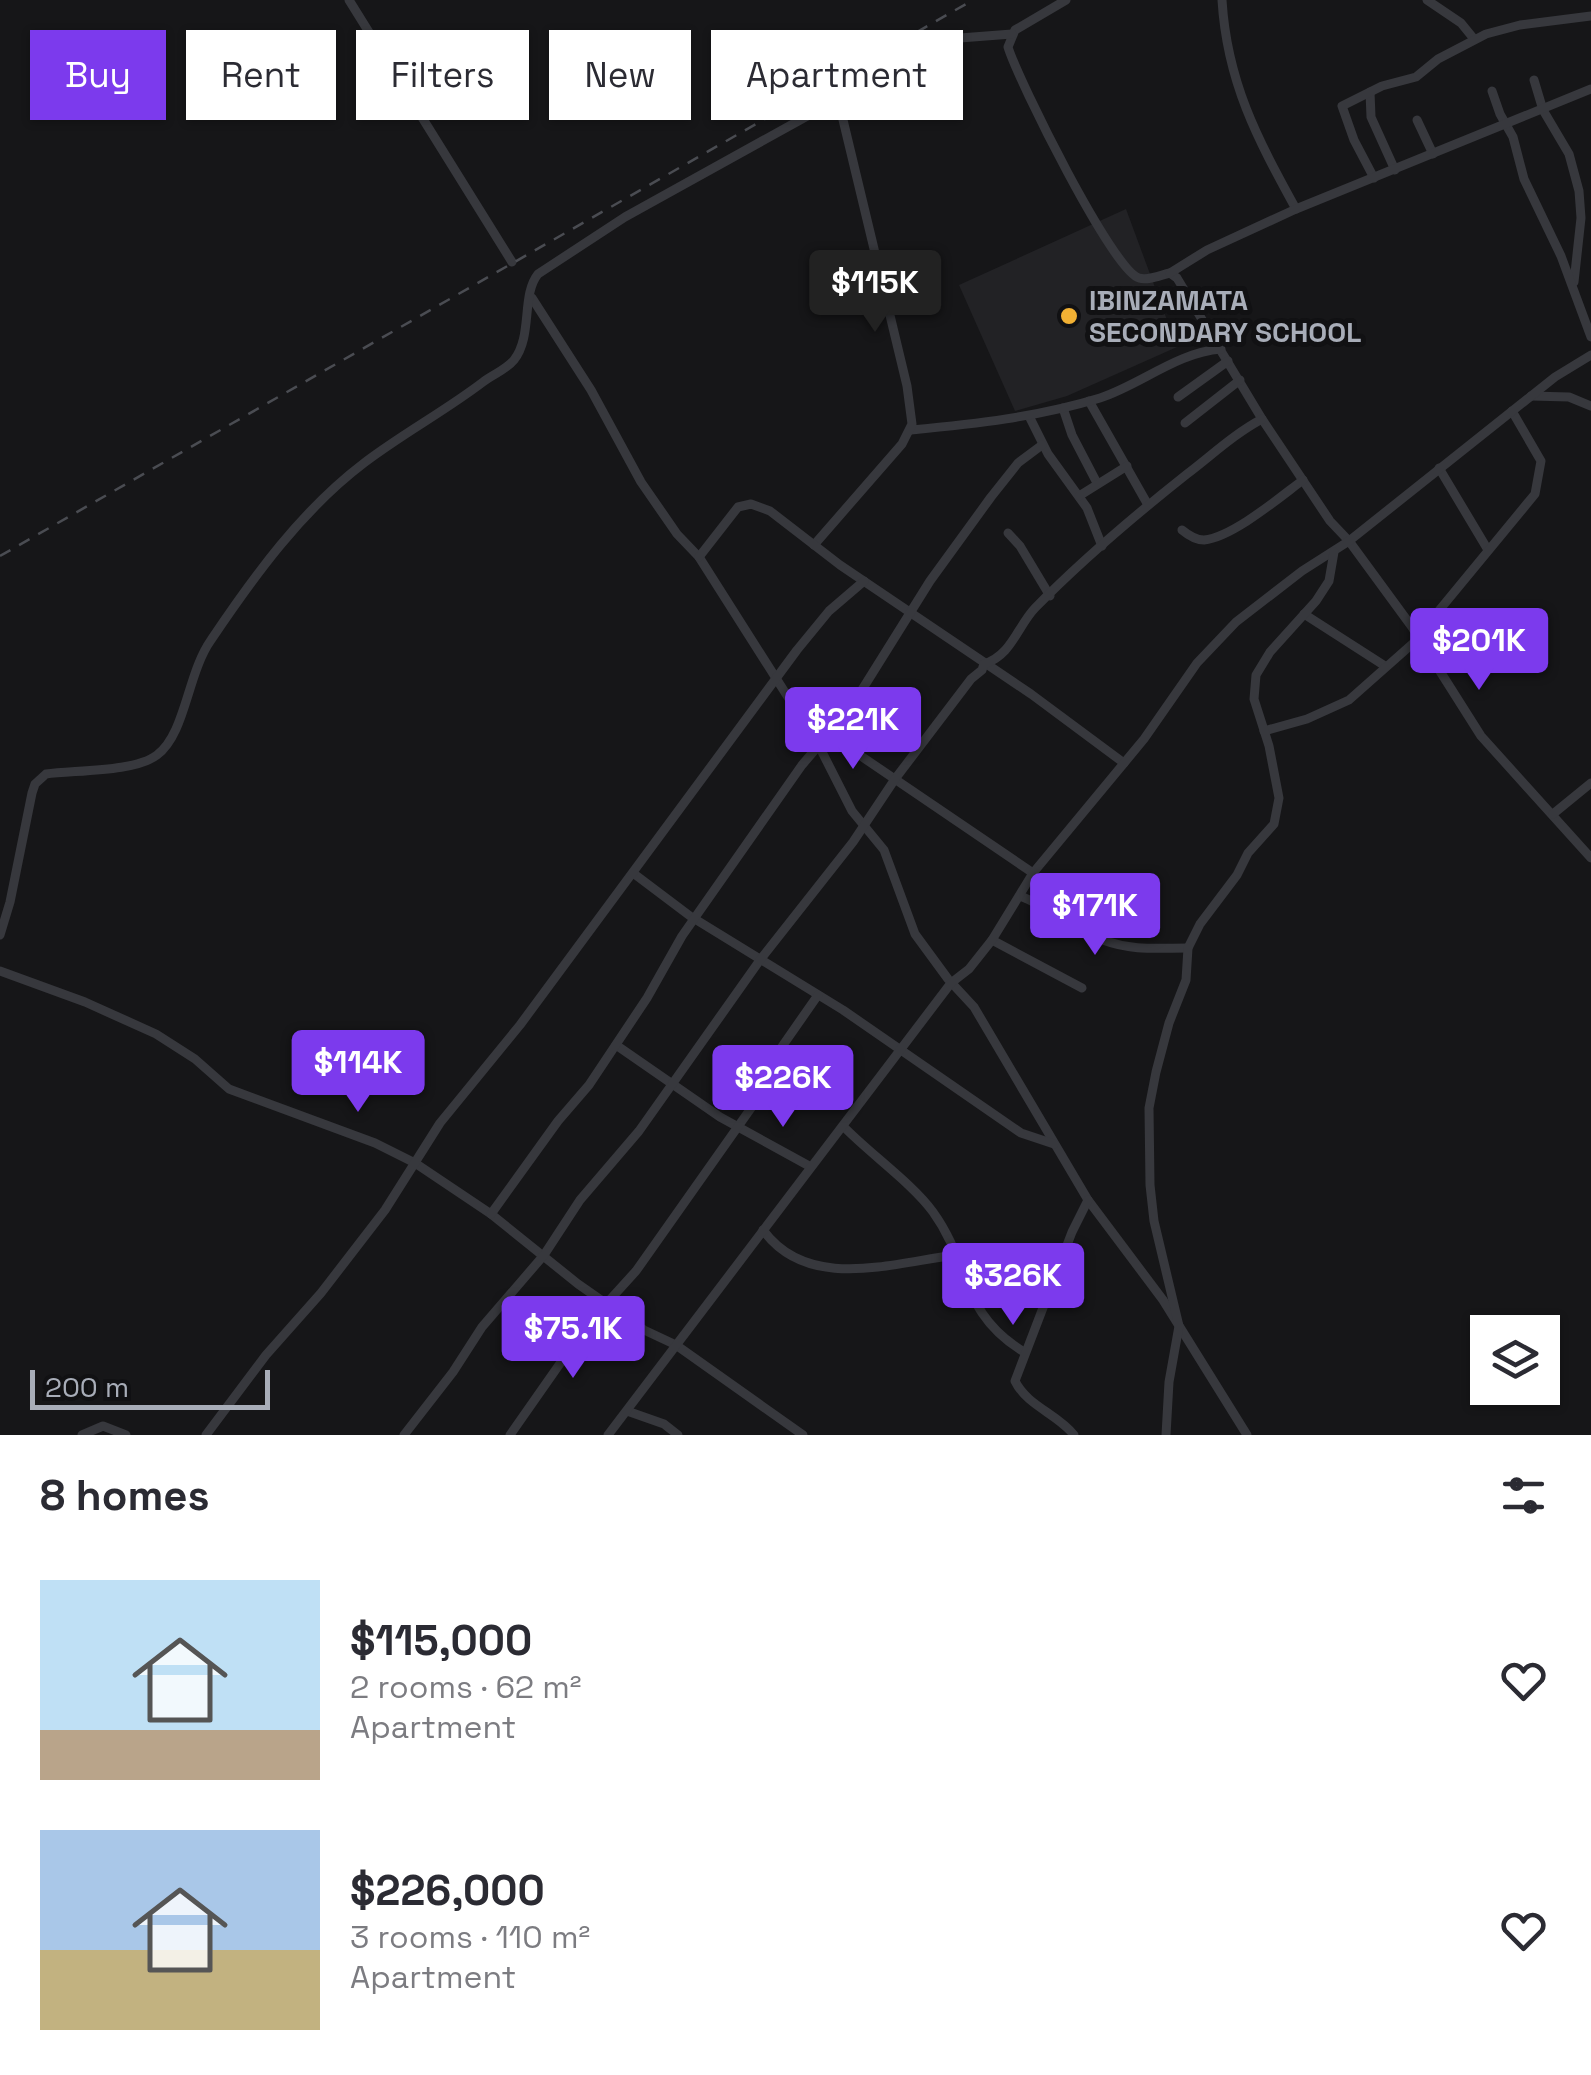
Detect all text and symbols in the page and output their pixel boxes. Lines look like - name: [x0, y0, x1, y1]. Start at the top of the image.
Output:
- chip: Buy: [30, 30, 166, 120]
- chip: Rent: [186, 30, 336, 120]
- chip: Filters: [356, 30, 529, 120]
- chip: New: [549, 30, 691, 120]
- chip: Apartment: [711, 30, 963, 120]
- pin: $115K: [805, 250, 945, 335]
- text: $115K: [831, 262, 919, 302]
- place label: IBINZAMATA SECONDARY SCHOOL: [1089, 282, 1361, 350]
- marker: IBINZAMATA SECONDARY SCHOOL: [1058, 305, 1080, 327]
- pin: $201K: [1409, 608, 1549, 693]
- text: $201K: [1432, 620, 1526, 660]
- pin: $221K: [783, 687, 923, 772]
- text: $221K: [807, 699, 899, 739]
- pin: $171K: [1025, 873, 1165, 958]
- text: $171K: [1052, 885, 1138, 925]
- pin: $114K: [288, 1030, 428, 1115]
- text: $114K: [314, 1042, 402, 1082]
- pin: $226K: [713, 1045, 853, 1130]
- text: $226K: [734, 1057, 832, 1097]
- pin: $326K: [943, 1243, 1083, 1328]
- text: $326K: [964, 1255, 1062, 1295]
- pin: $75.1K: [492, 1296, 654, 1381]
- text: $75.1K: [524, 1308, 622, 1348]
- map controls: [1470, 1315, 1560, 1405]
- button: layers: [1470, 1315, 1560, 1405]
- scale bar: [30, 1365, 270, 1410]
- text: 200 m: [45, 1369, 129, 1405]
- icon: filters: [1496, 1468, 1551, 1523]
- text: 8 homes: [40, 1469, 210, 1522]
- text: $115,000: [350, 1614, 532, 1667]
- icon: home: [120, 1620, 240, 1740]
- icon: heart: [1496, 1653, 1551, 1708]
- text: 2 rooms · 62 m²: [350, 1667, 582, 1707]
- text: Apartment: [350, 1707, 516, 1747]
- text: $226,000: [350, 1864, 545, 1917]
- icon: home: [120, 1870, 240, 1990]
- icon: heart: [1496, 1903, 1551, 1958]
- text: 3 rooms · 110 m²: [350, 1917, 590, 1957]
- text: Apartment: [350, 1957, 516, 1997]

